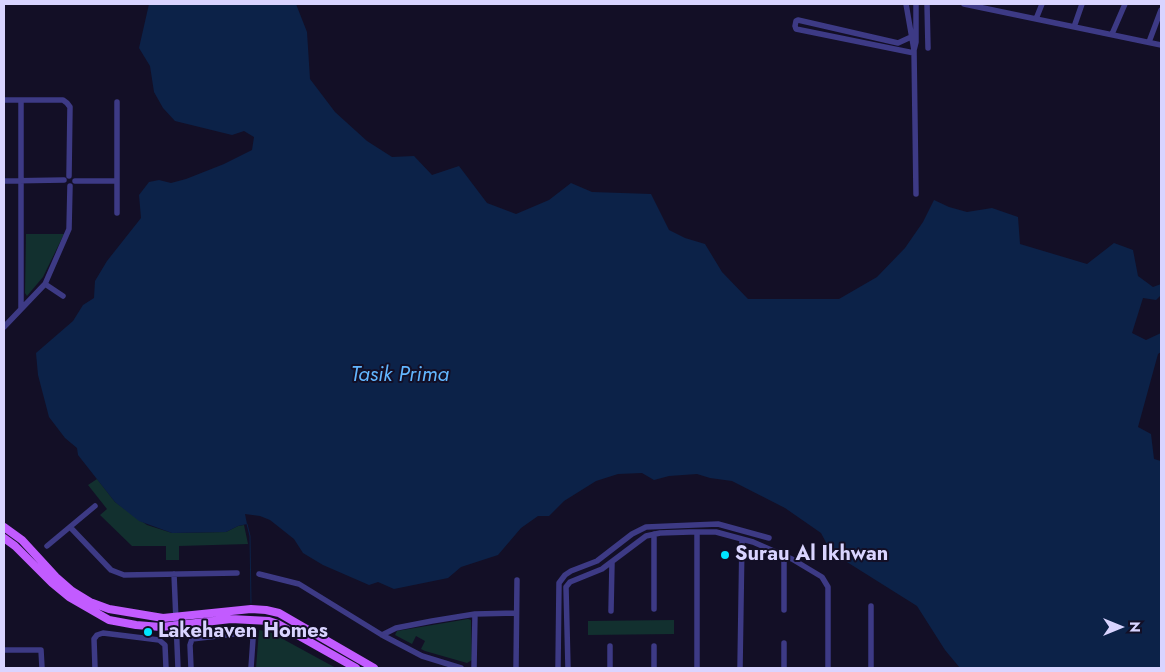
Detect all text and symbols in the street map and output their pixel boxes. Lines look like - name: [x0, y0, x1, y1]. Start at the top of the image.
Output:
- water label: Tasik Prima: [351, 363, 449, 389]
- place label: Surau Al Ikhwan: [735, 543, 888, 567]
- marker: Surau Al Ikhwan: [719, 549, 731, 561]
- north arrow: [1095, 602, 1145, 652]
- place label: Lakehaven Homes: [158, 620, 328, 644]
- text: N: [1125, 621, 1145, 633]
- marker: Lakehaven Homes: [142, 626, 154, 638]

